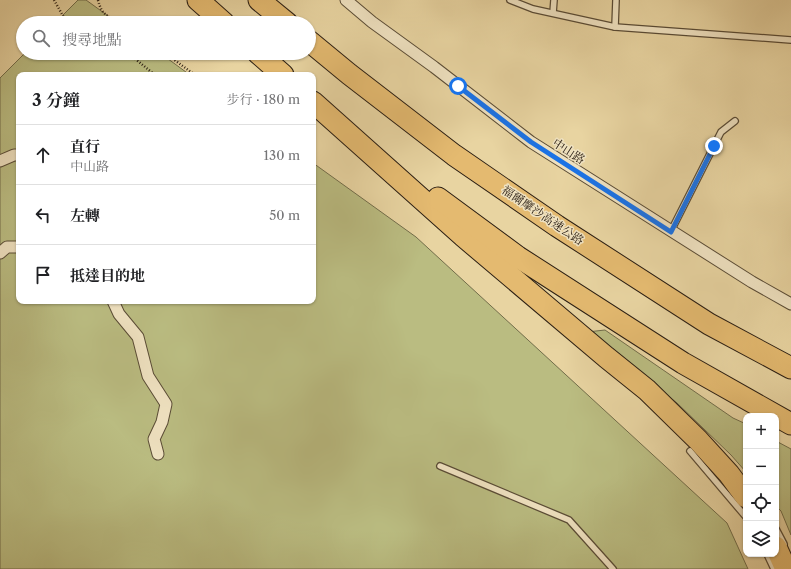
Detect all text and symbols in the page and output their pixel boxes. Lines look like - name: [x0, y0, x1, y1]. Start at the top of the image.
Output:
- search box: [16, 16, 316, 60]
- icon: search: [30, 27, 52, 49]
- text: 搜尋地點: [62, 30, 122, 49]
- route start: [449, 77, 467, 95]
- text: 3 分鐘: [32, 90, 80, 110]
- text: 步行 · 180 m: [226, 91, 300, 107]
- street label: 中山路: [550, 135, 588, 167]
- text: 直行: [70, 137, 100, 156]
- route end: [705, 137, 723, 155]
- icon: ahead: [32, 144, 54, 166]
- text: 130 m: [264, 147, 300, 163]
- text: 中山路: [70, 158, 109, 174]
- street label: 福爾摩沙高速公路: [499, 182, 587, 248]
- icon: left: [32, 204, 54, 226]
- text: 左轉: [70, 206, 100, 225]
- text: 50 m: [269, 207, 300, 223]
- icon: arrive: [32, 264, 54, 286]
- text: 抵達目的地: [70, 266, 145, 285]
- map controls: [743, 413, 779, 557]
- button: +: [743, 413, 779, 449]
- button: −: [743, 449, 779, 485]
- button: locate: [743, 485, 779, 521]
- button: layers: [743, 521, 779, 557]

